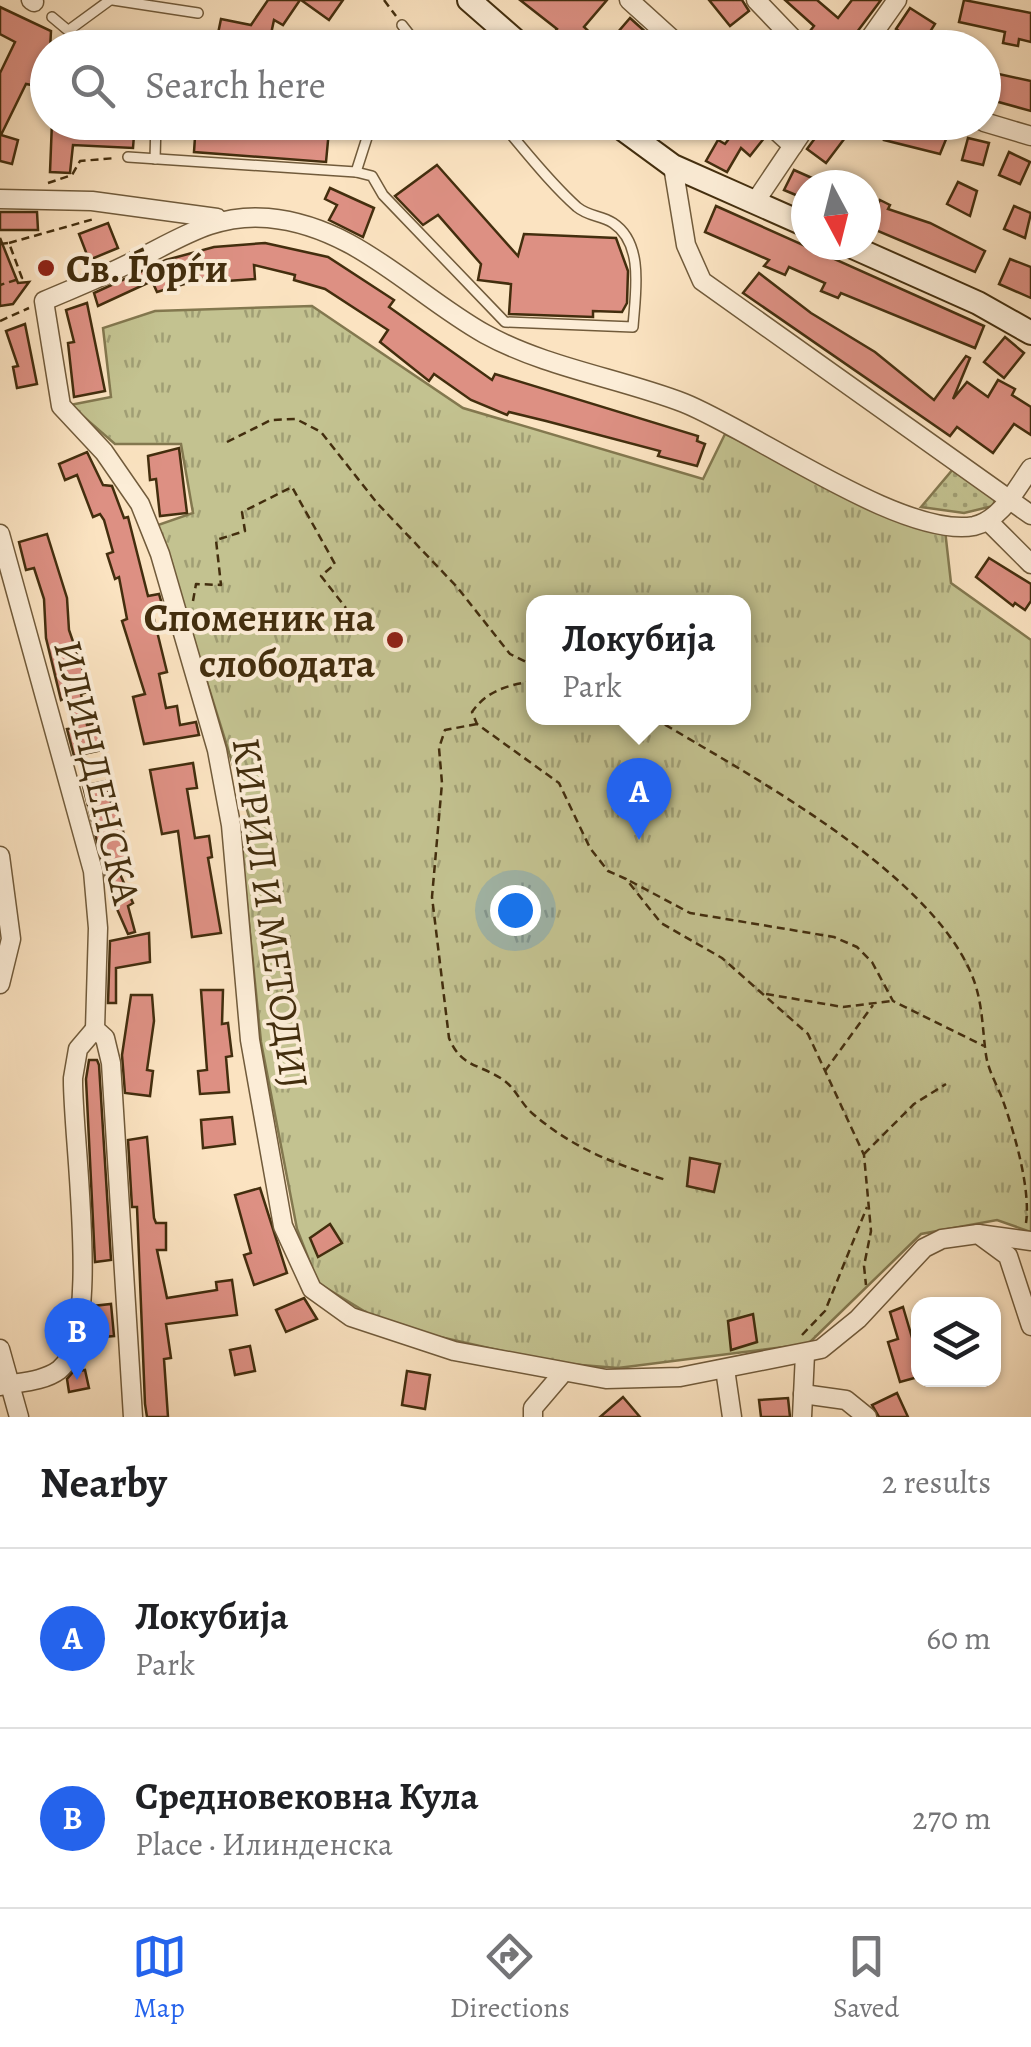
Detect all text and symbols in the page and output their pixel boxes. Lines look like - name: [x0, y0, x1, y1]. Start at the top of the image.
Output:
- search box: [30, 30, 1001, 140]
- icon: search: [65, 58, 120, 113]
- text: Search here: [145, 59, 326, 111]
- north arrow: [791, 170, 881, 260]
- place label: Св. Ѓорѓи: [66, 241, 228, 296]
- marker: Св. Ѓорѓи: [35, 257, 57, 279]
- place label: Споменик на слободата: [144, 590, 375, 691]
- popup: [526, 595, 751, 725]
- text: Локубија: [562, 612, 715, 664]
- marker: Споменик на слободата: [384, 629, 406, 651]
- street label: ИЛИНДЕНСКА: [40, 635, 155, 910]
- text: Park: [562, 664, 622, 708]
- street label: КИРИЛ И МЕТОДИЈ: [219, 734, 322, 1092]
- pin: A: [606, 758, 672, 840]
- your location: [490, 885, 541, 936]
- map controls: [911, 1297, 1001, 1387]
- button: layers: [911, 1297, 1001, 1387]
- pin: B: [44, 1298, 110, 1380]
- text: Nearby: [40, 1454, 167, 1511]
- text: 2 results: [882, 1460, 991, 1504]
- text: Локубија: [135, 1590, 288, 1642]
- text: A: [62, 1616, 83, 1660]
- text: 60 m: [926, 1616, 991, 1660]
- text: Park: [135, 1642, 195, 1686]
- text: Средновековна Кула: [135, 1770, 479, 1822]
- text: B: [62, 1796, 83, 1840]
- text: 270 m: [912, 1796, 991, 1840]
- text: Place · Илинденска: [135, 1822, 393, 1866]
- tab: Map: [132, 1929, 187, 2027]
- tab: Directions: [450, 1929, 570, 2027]
- tab: Saved: [833, 1929, 899, 2027]

